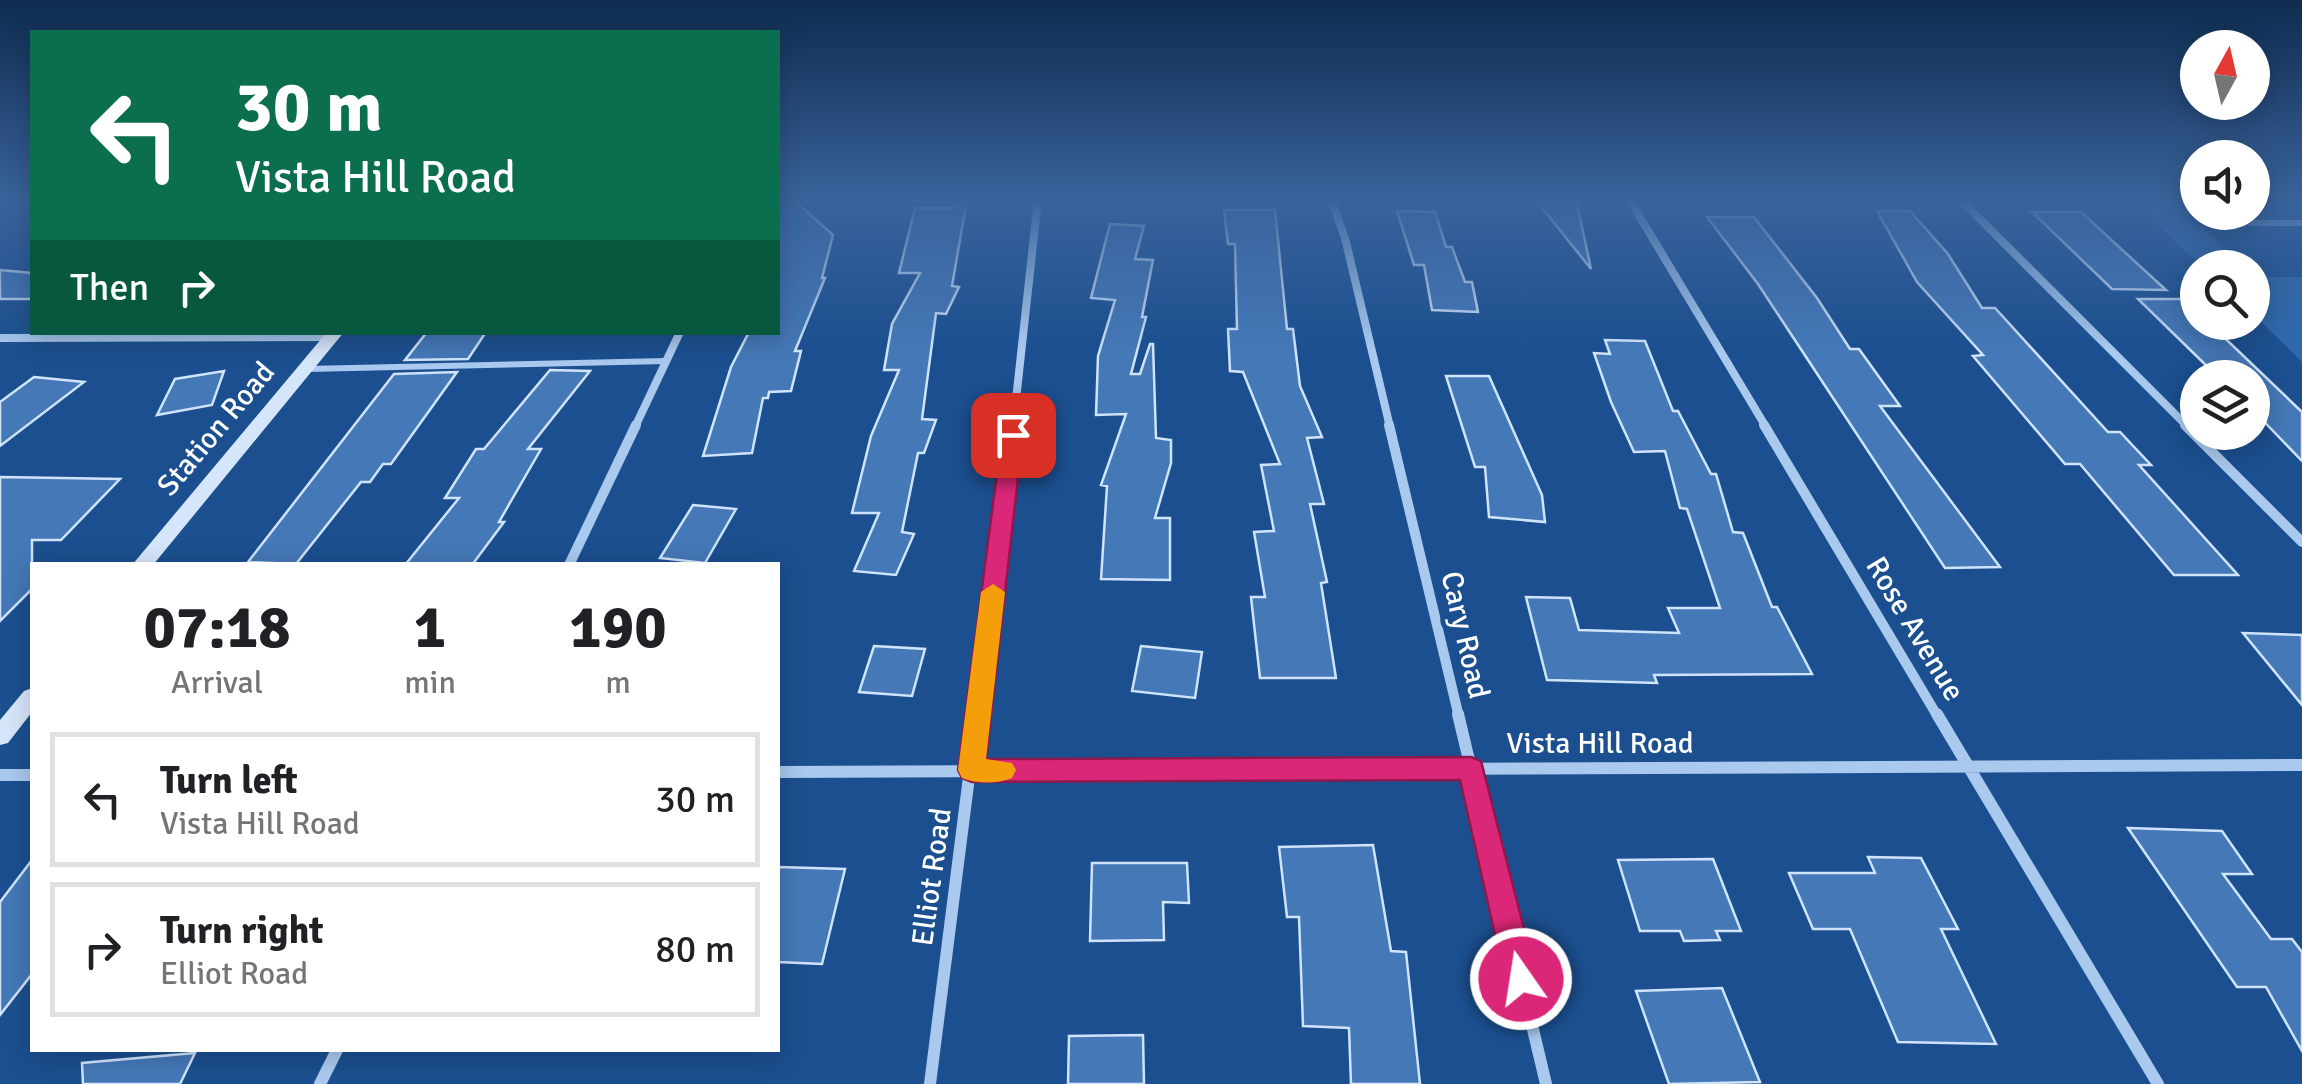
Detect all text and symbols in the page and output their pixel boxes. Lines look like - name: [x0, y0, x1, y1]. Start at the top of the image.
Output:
- north arrow: [2180, 30, 2270, 120]
- map controls: [2180, 30, 2270, 450]
- text: 30 m: [235, 64, 383, 150]
- icon: left: [70, 70, 200, 200]
- button: sound: [2180, 140, 2270, 230]
- text: Vista Hill Road: [235, 150, 516, 205]
- button: search: [2180, 250, 2270, 340]
- icon: right: [169, 260, 224, 315]
- text: Then: [70, 264, 149, 311]
- street label: Station Road: [149, 354, 283, 504]
- button: layers: [2180, 360, 2270, 450]
- pin: [971, 393, 1056, 478]
- icon: arrive: [986, 408, 1041, 463]
- street label: Rose Avenue: [1857, 550, 1973, 708]
- street label: Cary Road: [1432, 568, 1498, 702]
- text: 07:18: [143, 591, 291, 665]
- text: 1: [414, 591, 446, 665]
- text: 190: [569, 591, 667, 665]
- text: Arrival: [171, 663, 263, 702]
- text: min: [404, 663, 456, 702]
- text: m: [605, 663, 631, 702]
- street label: Vista Hill Road: [1506, 725, 1694, 762]
- text: Turn left: [160, 757, 298, 804]
- icon: left: [75, 772, 130, 827]
- text: 30 m: [655, 776, 735, 823]
- text: Vista Hill Road: [160, 804, 360, 843]
- street label: Elliot Road: [904, 806, 960, 948]
- text: Turn right: [160, 907, 324, 954]
- icon: right: [75, 922, 130, 977]
- text: 80 m: [655, 926, 735, 973]
- position arrow: [1469, 927, 1573, 1031]
- text: Elliot Road: [160, 954, 308, 993]

